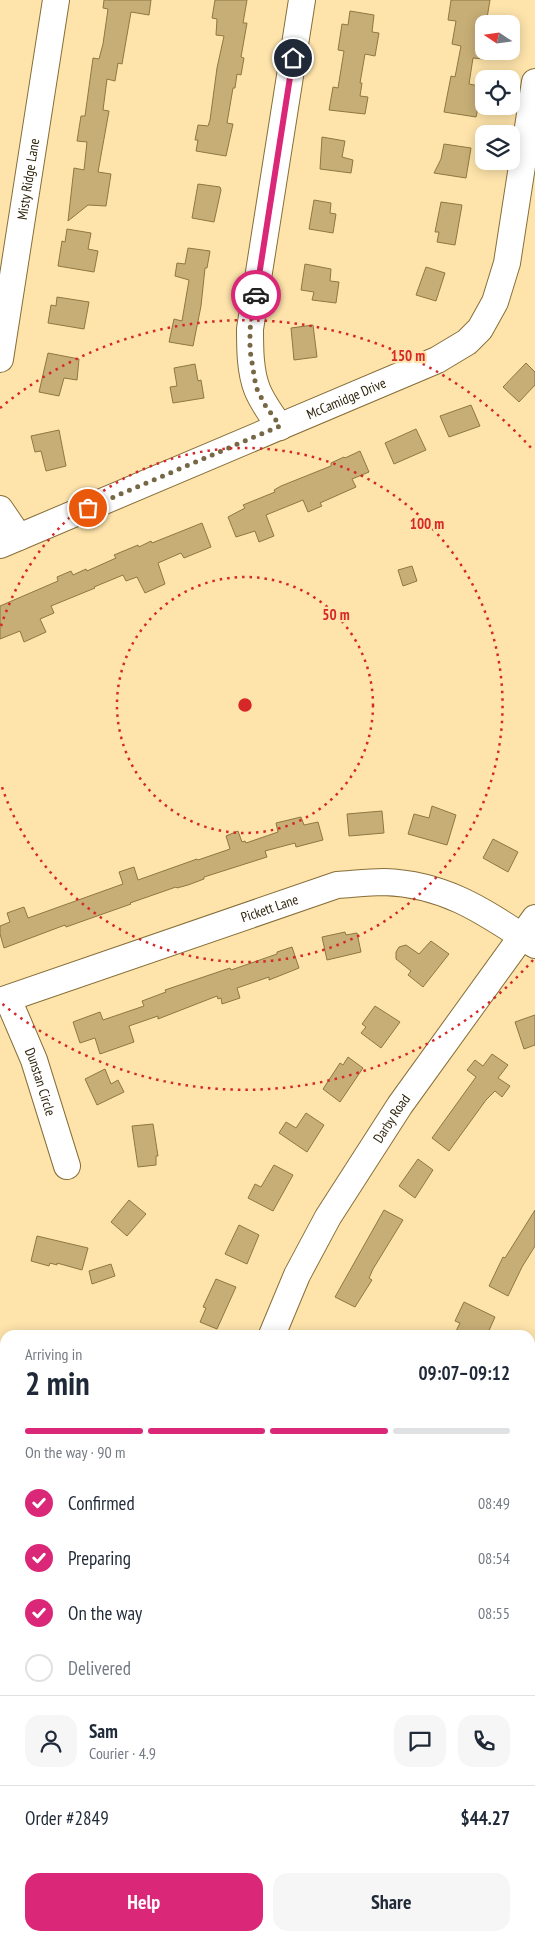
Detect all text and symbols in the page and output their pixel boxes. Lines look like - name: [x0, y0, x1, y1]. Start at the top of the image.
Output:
- north arrow: [475, 15, 520, 60]
- map controls: [475, 15, 520, 170]
- pin: [272, 37, 314, 79]
- icon: home: [279, 44, 307, 72]
- button: locate: [475, 70, 520, 115]
- button: layers: [475, 125, 520, 170]
- street label: Misty Ridge Lane: [13, 137, 43, 221]
- courier: [231, 270, 281, 320]
- icon: car: [242, 281, 270, 309]
- text: 150 m: [391, 346, 425, 365]
- street label: McCamidge Drive: [304, 374, 389, 423]
- pin: [67, 487, 109, 529]
- icon: bag: [74, 494, 102, 522]
- text: 100 m: [410, 514, 444, 533]
- text: 50 m: [322, 605, 350, 624]
- centre of rings: [236, 696, 254, 714]
- street label: Pickett Lane: [239, 890, 301, 926]
- street label: Dunstan Circle: [21, 1045, 60, 1118]
- street label: Darby Road: [369, 1091, 414, 1146]
- text: Arriving in: [25, 1344, 82, 1364]
- text: 09:07–09:12: [418, 1361, 510, 1385]
- text: 2 min: [25, 1362, 90, 1404]
- text: On the way · 90 m: [25, 1442, 125, 1462]
- icon: check: [25, 1489, 53, 1517]
- text: Confirmed: [68, 1491, 135, 1515]
- text: 08:49: [478, 1493, 510, 1513]
- icon: check: [25, 1544, 53, 1572]
- text: Preparing: [68, 1546, 131, 1570]
- text: 08:54: [478, 1548, 510, 1568]
- icon: check: [25, 1599, 53, 1627]
- text: On the way: [68, 1601, 142, 1625]
- text: 08:55: [478, 1603, 510, 1623]
- text: Delivered: [68, 1656, 131, 1680]
- button: person: [25, 1715, 77, 1767]
- button: chat: [394, 1715, 446, 1767]
- button: phone: [458, 1715, 510, 1767]
- text: Sam: [89, 1719, 118, 1743]
- text: Courier · 4.9: [89, 1743, 156, 1763]
- text: Order #2849: [25, 1806, 109, 1830]
- text: $44.27: [461, 1806, 510, 1830]
- button: Help: [25, 1873, 263, 1931]
- button: Share: [273, 1873, 510, 1931]

